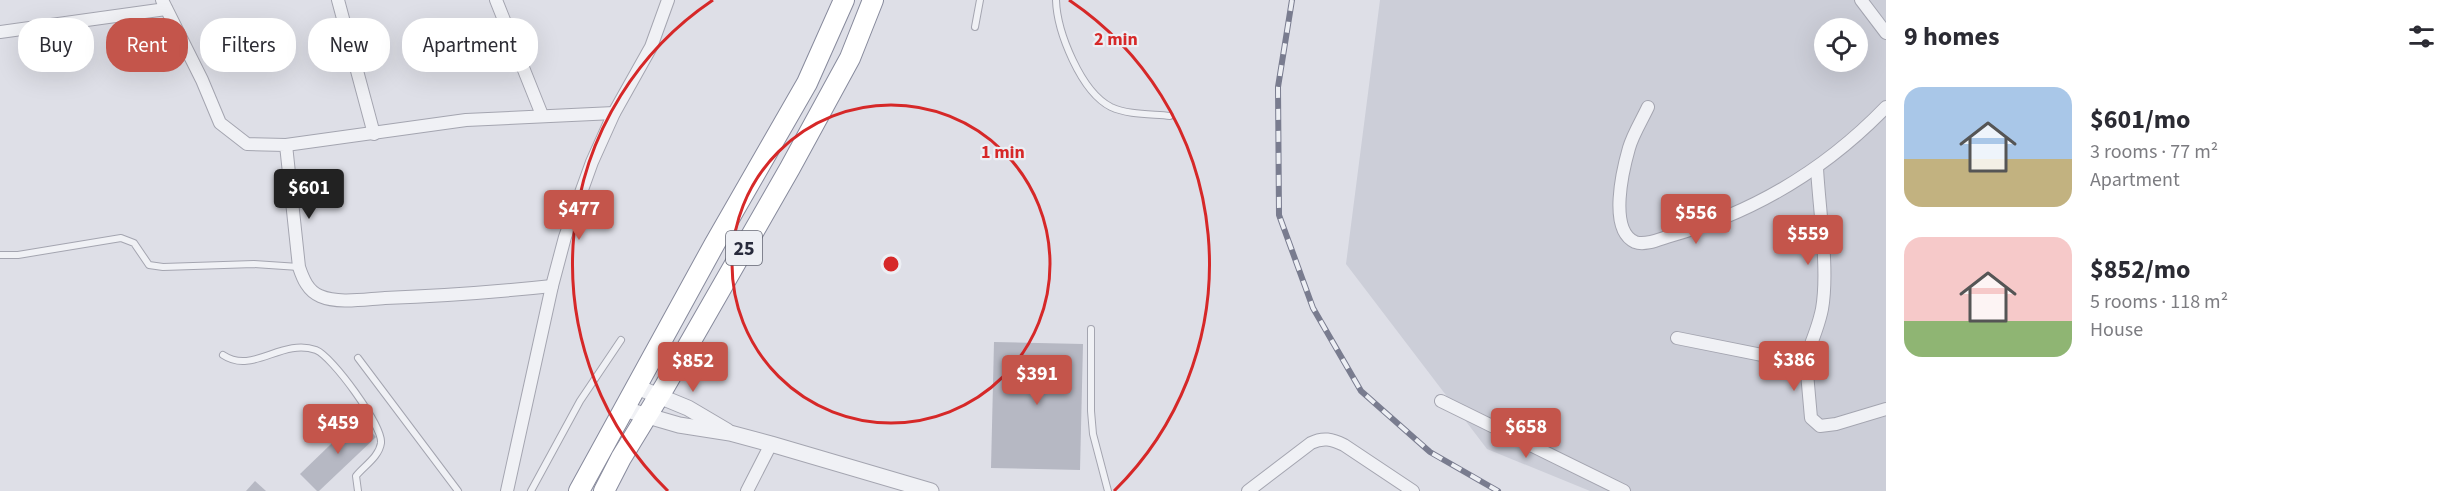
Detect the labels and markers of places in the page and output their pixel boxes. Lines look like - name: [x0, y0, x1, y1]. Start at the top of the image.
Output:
- pin: $601: [273, 169, 345, 220]
- pin: $477: [543, 190, 615, 241]
- pin: $556: [1660, 194, 1732, 245]
- pin: $559: [1772, 215, 1844, 266]
- centre of rings: [881, 254, 901, 274]
- pin: $386: [1758, 341, 1830, 392]
- pin: $852: [657, 342, 729, 393]
- pin: $391: [1001, 355, 1073, 406]
- pin: $459: [302, 404, 374, 455]
- pin: $658: [1490, 408, 1562, 459]

